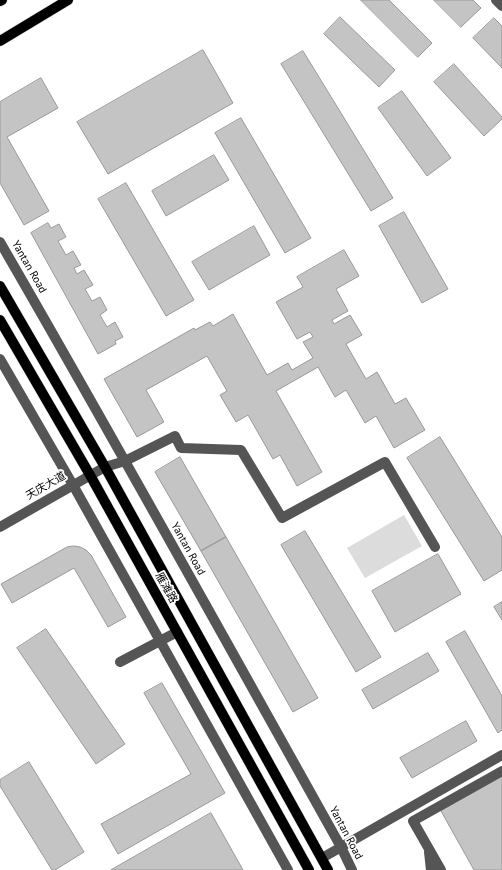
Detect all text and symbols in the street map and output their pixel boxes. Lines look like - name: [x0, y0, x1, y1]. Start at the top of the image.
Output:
- street label: Yantan Road: [9, 238, 49, 296]
- street label: 天庆大道: [24, 469, 68, 503]
- street label: Yantan Road: [168, 520, 208, 578]
- street label: 雁滩路: [152, 570, 180, 606]
- street label: Yantan Road: [327, 804, 365, 862]

